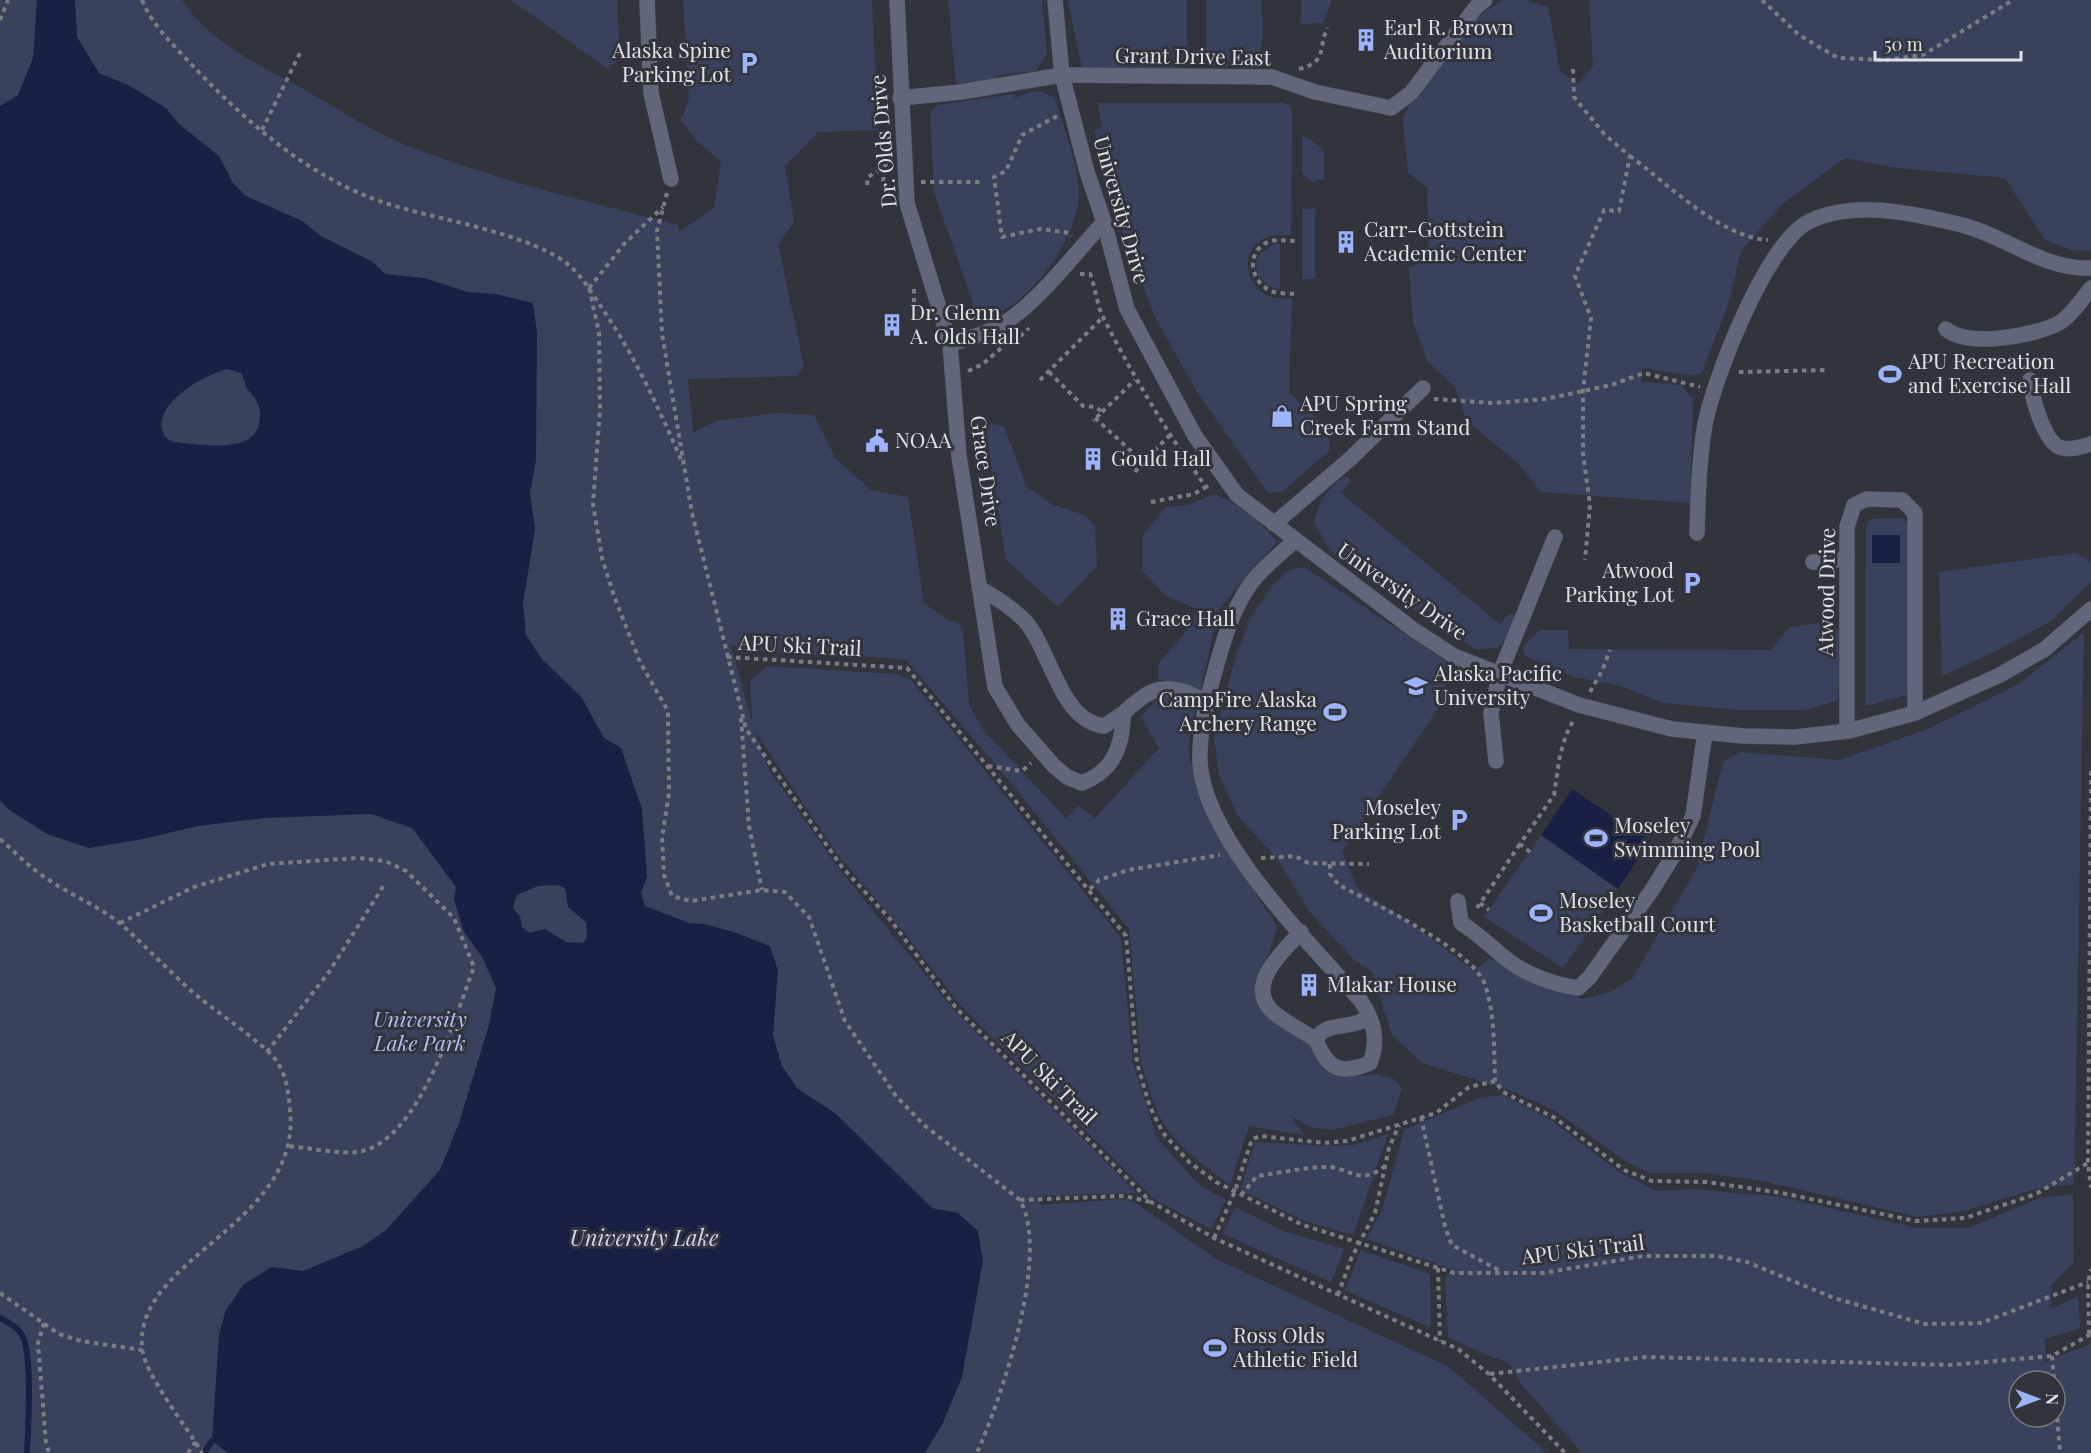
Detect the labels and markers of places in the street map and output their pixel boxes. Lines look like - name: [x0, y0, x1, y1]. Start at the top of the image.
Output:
- place label: Earl R. Brown Auditorium: [1383, 12, 1514, 64]
- building icon: Earl R. Brown Auditorium: [1353, 27, 1379, 53]
- place label: Alaska Spine Parking Lot: [611, 35, 732, 87]
- parking icon: Alaska Spine Parking Lot: [736, 50, 762, 76]
- place label: Carr-Gottstein Academic Center: [1363, 214, 1527, 266]
- building icon: Carr-Gottstein Academic Center: [1333, 229, 1359, 255]
- place label: Dr. Glenn A. Olds Hall: [909, 297, 1020, 349]
- building icon: Dr. Glenn A. Olds Hall: [879, 312, 905, 338]
- place label: APU Recreation and Exercise Hall: [1907, 346, 2071, 398]
- sports icon: APU Recreation and Exercise Hall: [1877, 361, 1903, 387]
- place label: APU Spring Creek Farm Stand: [1299, 388, 1470, 440]
- shop icon: APU Spring Creek Farm Stand: [1269, 403, 1295, 429]
- place label: NOAA: [895, 425, 952, 453]
- public building icon: NOAA: [864, 428, 890, 454]
- place label: Gould Hall: [1111, 443, 1211, 471]
- building icon: Gould Hall: [1080, 446, 1106, 472]
- place label: Atwood Parking Lot: [1565, 555, 1675, 607]
- parking icon: Atwood Parking Lot: [1679, 570, 1705, 596]
- place label: Grace Hall: [1136, 603, 1235, 631]
- building icon: Grace Hall: [1105, 606, 1131, 632]
- place label: Alaska Pacific University: [1433, 658, 1562, 710]
- school or university icon: Alaska Pacific University: [1403, 673, 1429, 699]
- place label: CampFire Alaska Archery Range: [1159, 684, 1318, 736]
- sports icon: CampFire Alaska Archery Range: [1322, 699, 1348, 725]
- place label: Moseley Parking Lot: [1332, 792, 1442, 844]
- parking icon: Moseley Parking Lot: [1446, 807, 1472, 833]
- place label: Moseley Swimming Pool: [1614, 810, 1761, 862]
- sports icon: Moseley Swimming Pool: [1583, 825, 1609, 851]
- place label: Moseley Basketball Court: [1559, 885, 1716, 937]
- sports icon: Moseley Basketball Court: [1528, 900, 1554, 926]
- place label: Mlakar House: [1327, 969, 1457, 997]
- building icon: Mlakar House: [1296, 972, 1322, 998]
- place label: Ross Olds Athletic Field: [1232, 1320, 1358, 1372]
- sports icon: Ross Olds Athletic Field: [1202, 1335, 1228, 1361]

